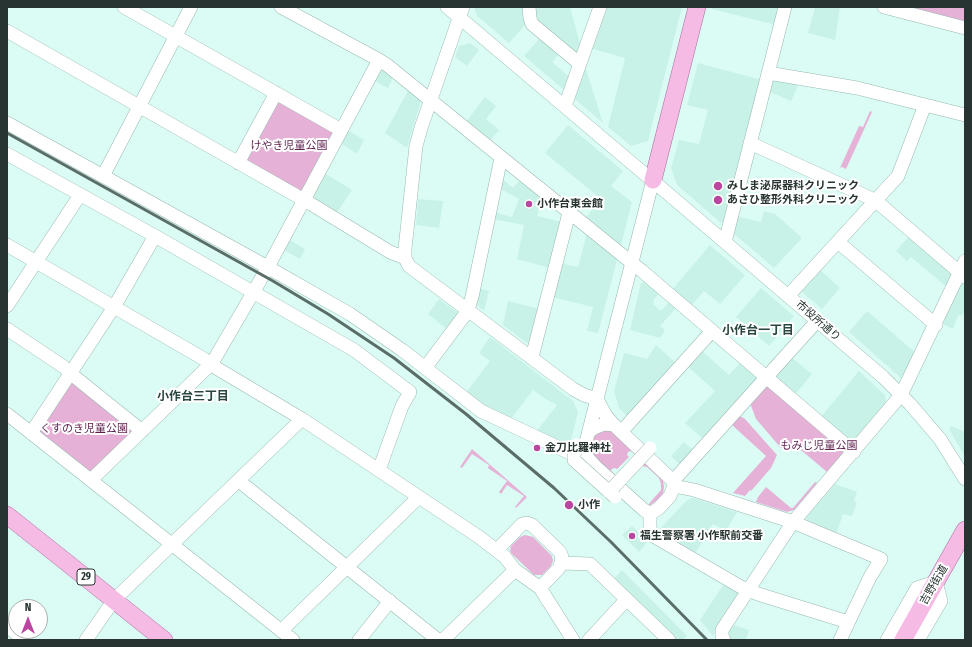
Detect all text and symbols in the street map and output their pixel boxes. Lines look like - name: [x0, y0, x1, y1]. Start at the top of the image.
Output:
- park label: けやき児童公園: [251, 139, 327, 153]
- place label: みしま泌尿器科クリニック: [727, 179, 859, 193]
- marker: みしま泌尿器科クリニック: [712, 180, 724, 192]
- place label: あさひ整形外科クリニック: [727, 193, 859, 207]
- marker: あさひ整形外科クリニック: [712, 194, 724, 206]
- place label: 小作台東会館: [537, 197, 603, 211]
- marker: 小作台東会館: [524, 199, 534, 209]
- street label: 市役所通り: [793, 298, 843, 344]
- district label: 小作台一丁目: [722, 324, 794, 338]
- district label: 小作台三丁目: [157, 390, 229, 404]
- park label: くすのき児童公園: [40, 422, 128, 436]
- park label: もみじ児童公園: [781, 439, 857, 453]
- place label: 金刀比羅神社: [545, 441, 611, 455]
- marker: 金刀比羅神社: [532, 443, 542, 453]
- place label: 小作: [578, 498, 600, 512]
- marker: 小作: [563, 499, 575, 511]
- place label: 福生警察署 小作駅前交番: [640, 529, 763, 543]
- marker: 福生警察署 小作駅前交番: [627, 531, 637, 541]
- street label: 吉野街道: [917, 563, 951, 607]
- road number: 29: [77, 569, 95, 585]
- north arrow: [8, 599, 48, 639]
- text: N: [25, 601, 31, 614]

